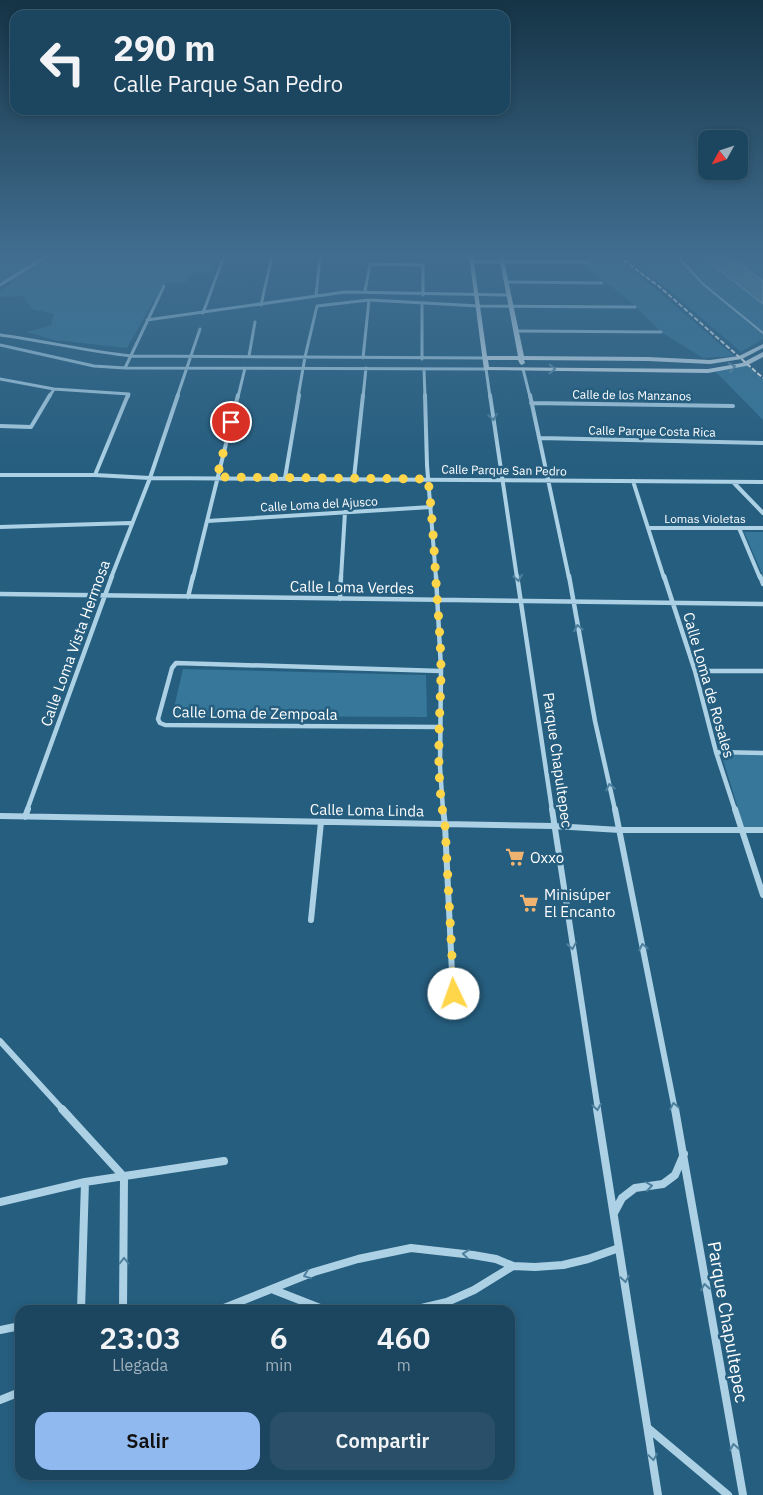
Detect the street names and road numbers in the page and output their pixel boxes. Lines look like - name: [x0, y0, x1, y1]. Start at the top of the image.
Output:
- street label: Calle de los Manzanos: [572, 386, 692, 404]
- street label: Calle Parque Costa Rica: [588, 422, 716, 440]
- street label: Calle Parque San Pedro: [441, 461, 567, 479]
- street label: Calle Loma del Ajusco: [260, 493, 378, 515]
- street label: Lomas Violetas: [664, 511, 746, 526]
- street label: Calle Loma Vista Hermosa: [36, 557, 114, 729]
- street label: Calle Loma Verdes: [290, 576, 414, 598]
- street label: Calle Loma de Rosales: [679, 610, 739, 760]
- street label: Parque Chapultepec: [539, 691, 577, 829]
- street label: Calle Loma de Zempoala: [172, 702, 338, 724]
- street label: Calle Loma Linda: [310, 800, 424, 820]
- street label: Parque Chapultepec: [702, 1239, 754, 1405]

